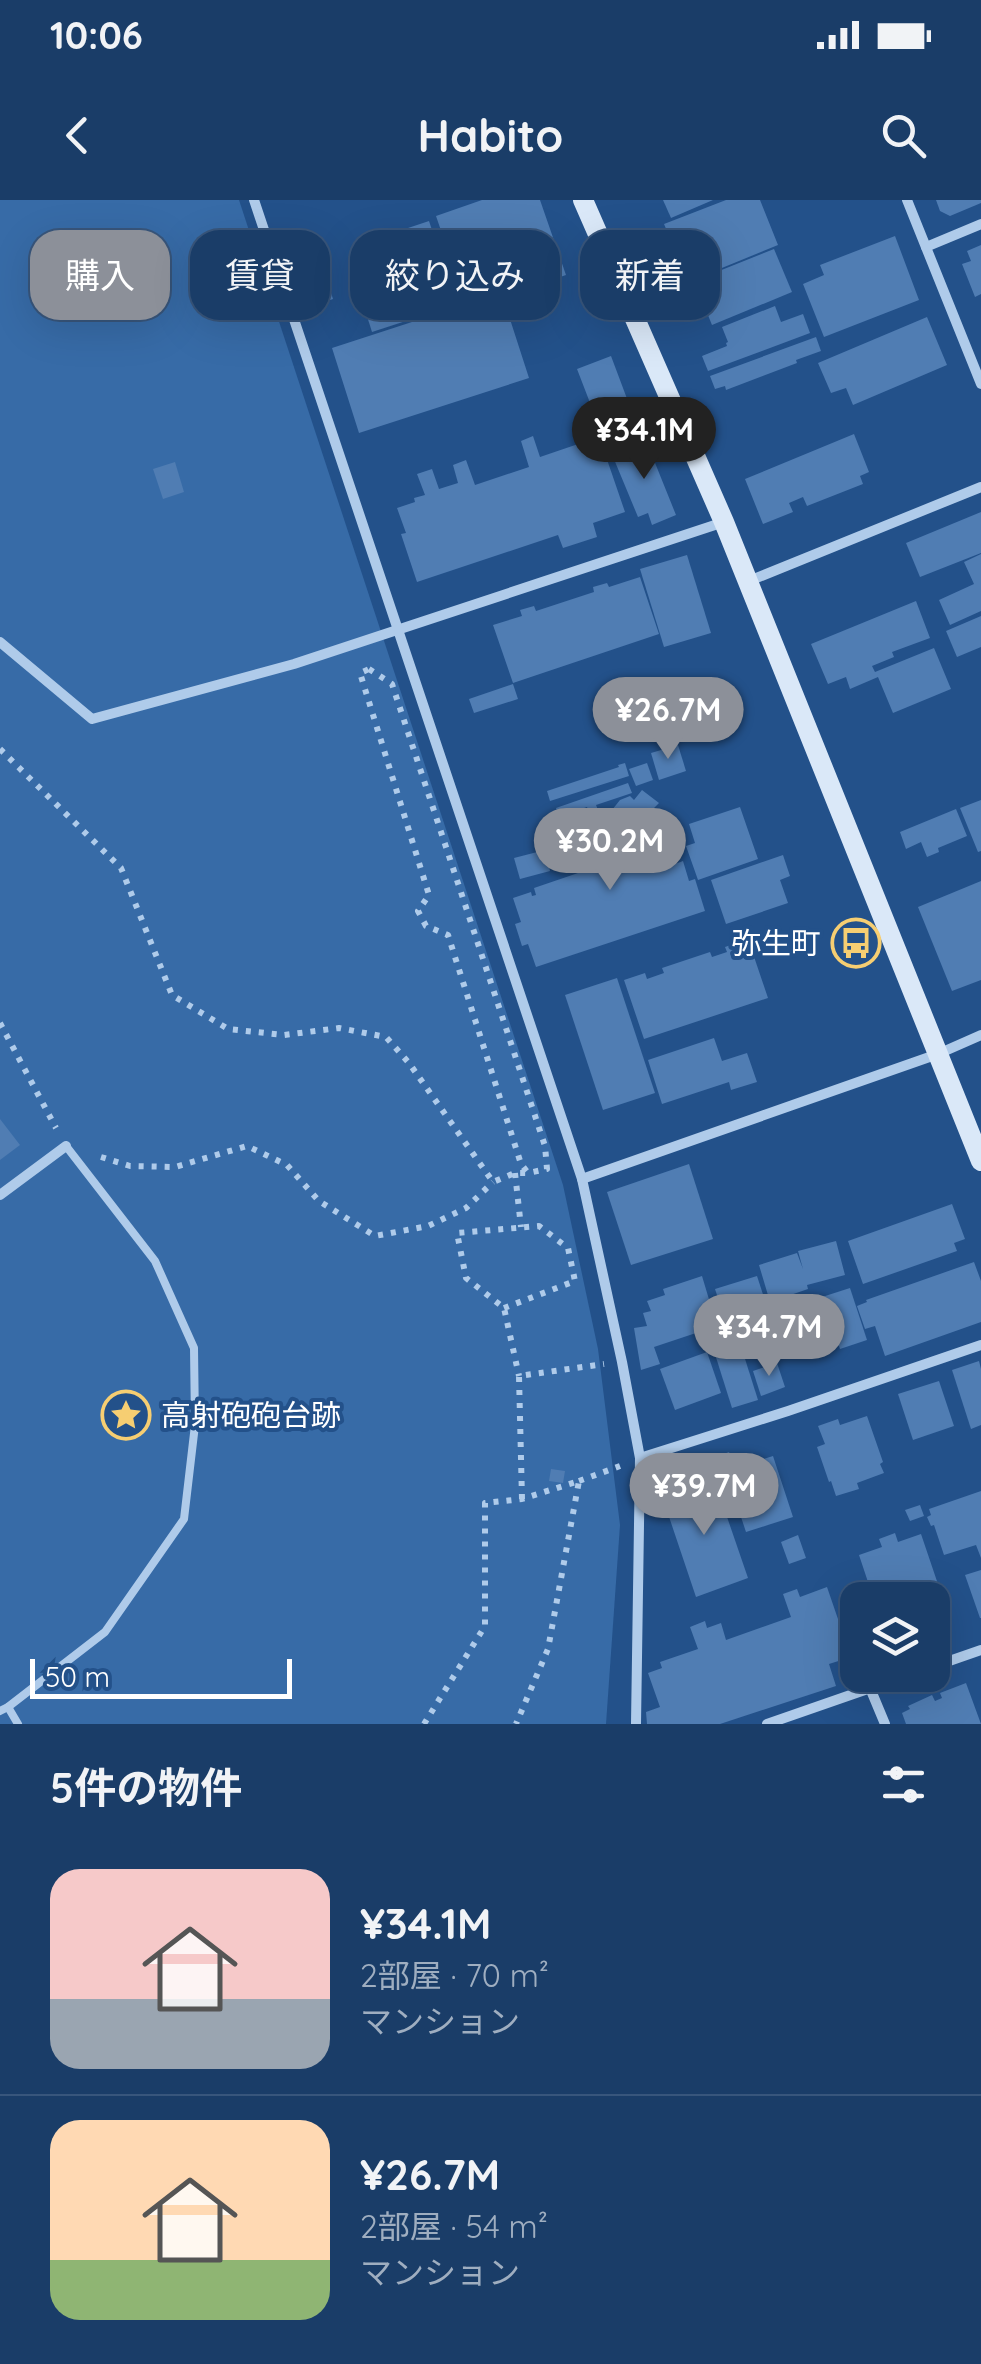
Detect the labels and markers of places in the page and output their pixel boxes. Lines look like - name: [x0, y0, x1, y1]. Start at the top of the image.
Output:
- pin: ¥34.1M: [563, 397, 725, 482]
- pin: ¥26.7M: [587, 677, 749, 762]
- pin: ¥30.2M: [529, 808, 691, 893]
- bus stop icon: 弥生町: [830, 917, 882, 969]
- place label: 弥生町: [731, 924, 821, 962]
- pin: ¥34.7M: [688, 1294, 850, 1379]
- place icon: 高射砲砲台跡: [100, 1389, 152, 1441]
- place label: 高射砲砲台跡: [161, 1396, 341, 1434]
- pin: ¥39.7M: [623, 1453, 785, 1538]

